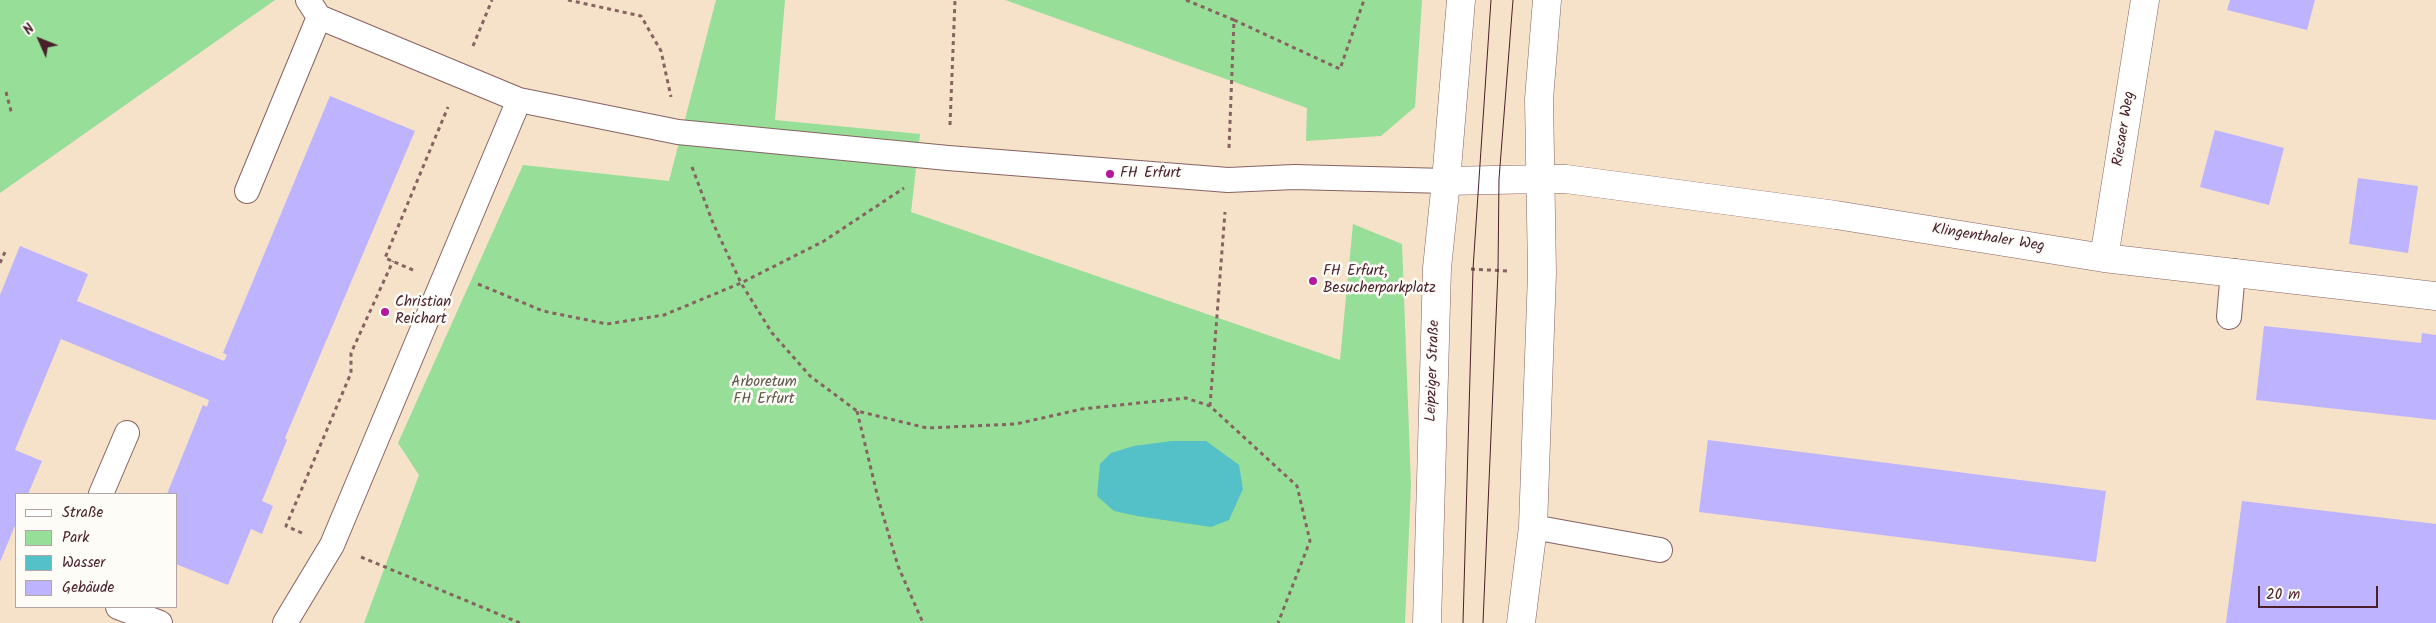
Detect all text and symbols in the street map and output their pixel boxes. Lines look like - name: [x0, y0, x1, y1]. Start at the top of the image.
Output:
- north arrow: [15, 15, 65, 65]
- text: N: [18, 19, 40, 40]
- street label: Riesaer Weg: [2110, 90, 2140, 168]
- place label: FH Erfurt: [1120, 165, 1181, 183]
- marker: FH Erfurt: [1104, 168, 1116, 180]
- street label: Klingenthaler Weg: [1930, 221, 2046, 257]
- place label: FH Erfurt, Besucherparkplatz: [1323, 263, 1436, 298]
- marker: FH Erfurt, Besucherparkplatz: [1307, 275, 1319, 287]
- place label: Christian Reichart: [395, 294, 451, 329]
- marker: Christian Reichart: [379, 306, 391, 318]
- street label: Leipziger Straße: [1423, 320, 1445, 422]
- park label: Arboretum FH Erfurt: [731, 374, 797, 409]
- legend: [15, 493, 178, 608]
- text: Straße: [62, 501, 103, 525]
- text: Park: [62, 526, 89, 550]
- text: Wasser: [62, 551, 105, 575]
- text: Gebäude: [62, 576, 114, 600]
- scale bar: [2261, 576, 2381, 608]
- text: 20 m: [2266, 583, 2300, 607]

